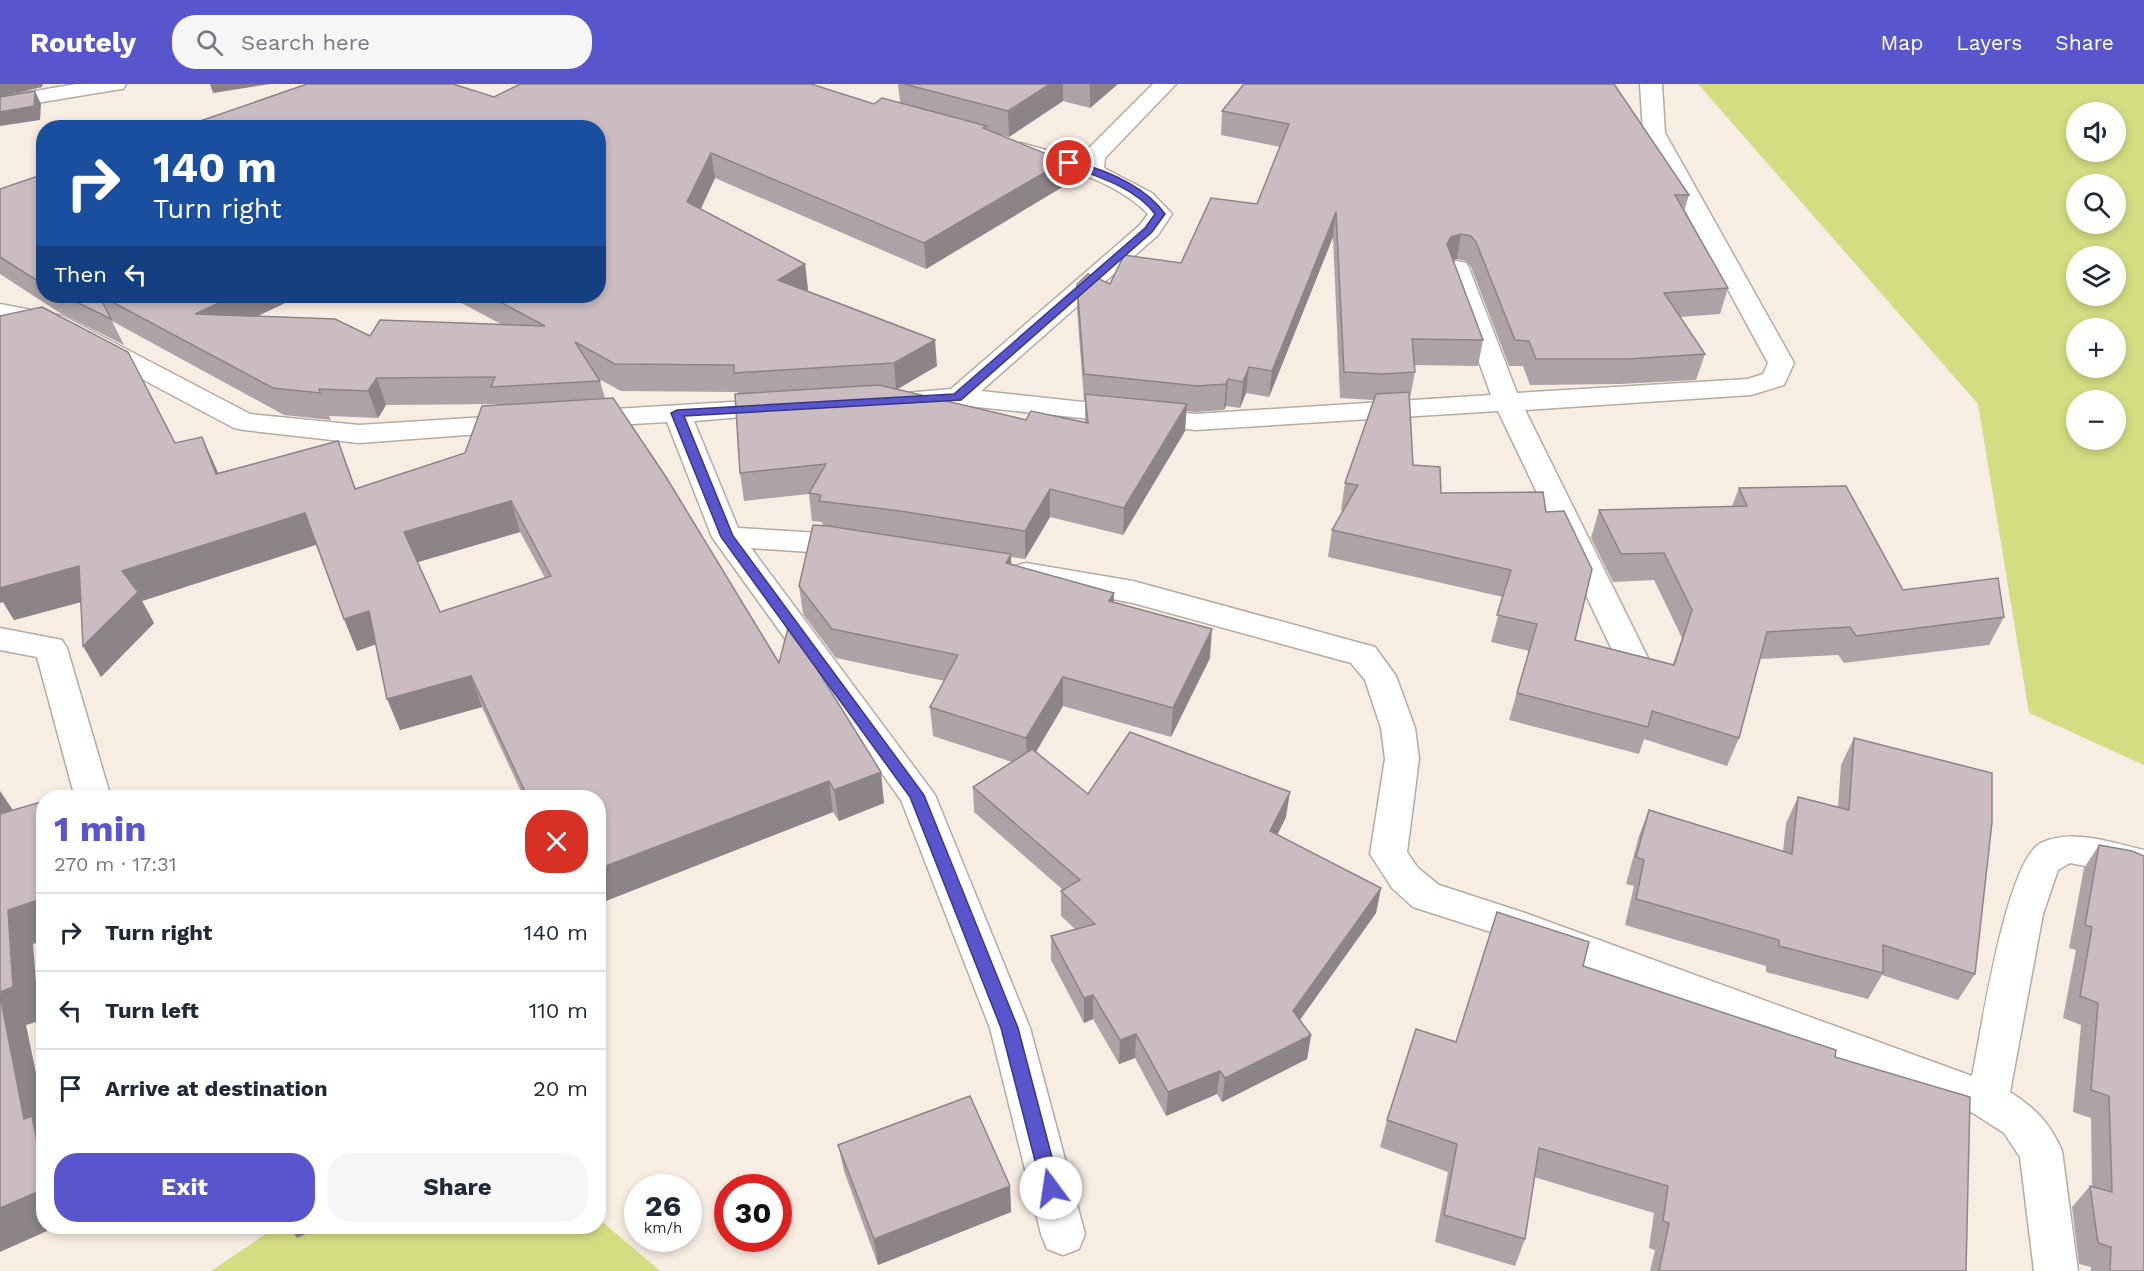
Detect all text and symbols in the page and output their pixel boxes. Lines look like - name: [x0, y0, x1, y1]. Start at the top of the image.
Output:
- search box: [172, 15, 592, 69]
- text: Routely: [30, 26, 136, 59]
- icon: search: [193, 26, 226, 59]
- text: Search here: [241, 30, 370, 55]
- text: Map: [1880, 30, 1923, 55]
- text: Layers: [1956, 30, 2022, 55]
- text: Share: [2055, 30, 2114, 55]
- map controls: [2066, 102, 2126, 450]
- button: sound: [2066, 102, 2126, 162]
- pin: [1043, 137, 1094, 188]
- text: 140 m: [153, 143, 277, 192]
- icon: right: [54, 144, 132, 222]
- icon: arrive: [1052, 146, 1085, 179]
- button: search: [2066, 174, 2126, 234]
- text: Turn right: [153, 193, 282, 225]
- button: layers: [2066, 246, 2126, 306]
- icon: left: [119, 258, 152, 291]
- text: Then: [54, 262, 107, 287]
- button: +: [2066, 318, 2126, 378]
- button: −: [2066, 390, 2126, 450]
- text: 1 min: [54, 808, 146, 850]
- button: close: [525, 810, 588, 873]
- text: 270 m · 17:31: [54, 852, 177, 876]
- icon: right: [54, 916, 87, 949]
- text: Turn right: [105, 920, 212, 945]
- text: 140 m: [524, 920, 588, 945]
- icon: left: [54, 994, 87, 1027]
- text: Turn left: [105, 998, 199, 1023]
- text: 110 m: [529, 998, 588, 1023]
- icon: arrive: [54, 1072, 87, 1105]
- text: Arrive at destination: [105, 1076, 328, 1101]
- text: 20 m: [533, 1076, 588, 1101]
- button: Exit: [54, 1153, 315, 1222]
- button: Share: [327, 1153, 588, 1222]
- position arrow: [1019, 1156, 1083, 1220]
- speed limit sign: 30: [714, 1174, 792, 1252]
- text: 26: [645, 1188, 681, 1223]
- text: km/h: [644, 1219, 682, 1237]

